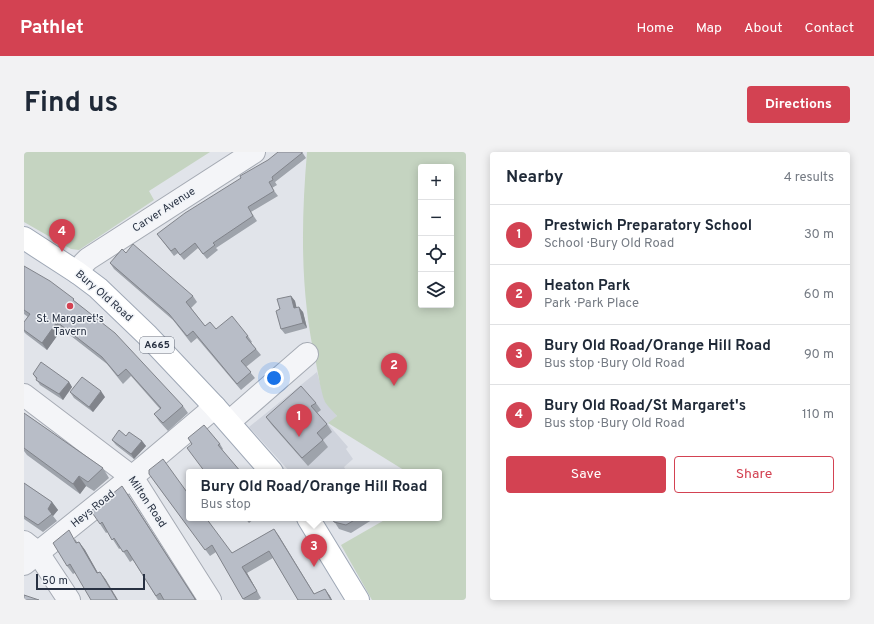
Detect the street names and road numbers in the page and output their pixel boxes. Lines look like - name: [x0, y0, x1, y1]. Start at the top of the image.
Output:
- street label: Carver Avenue: [130, 184, 198, 236]
- street label: Bury Old Road: [72, 267, 136, 325]
- road number: A665: [140, 337, 174, 353]
- street label: Milton Road: [125, 474, 169, 530]
- street label: Heys Road: [68, 487, 118, 531]

